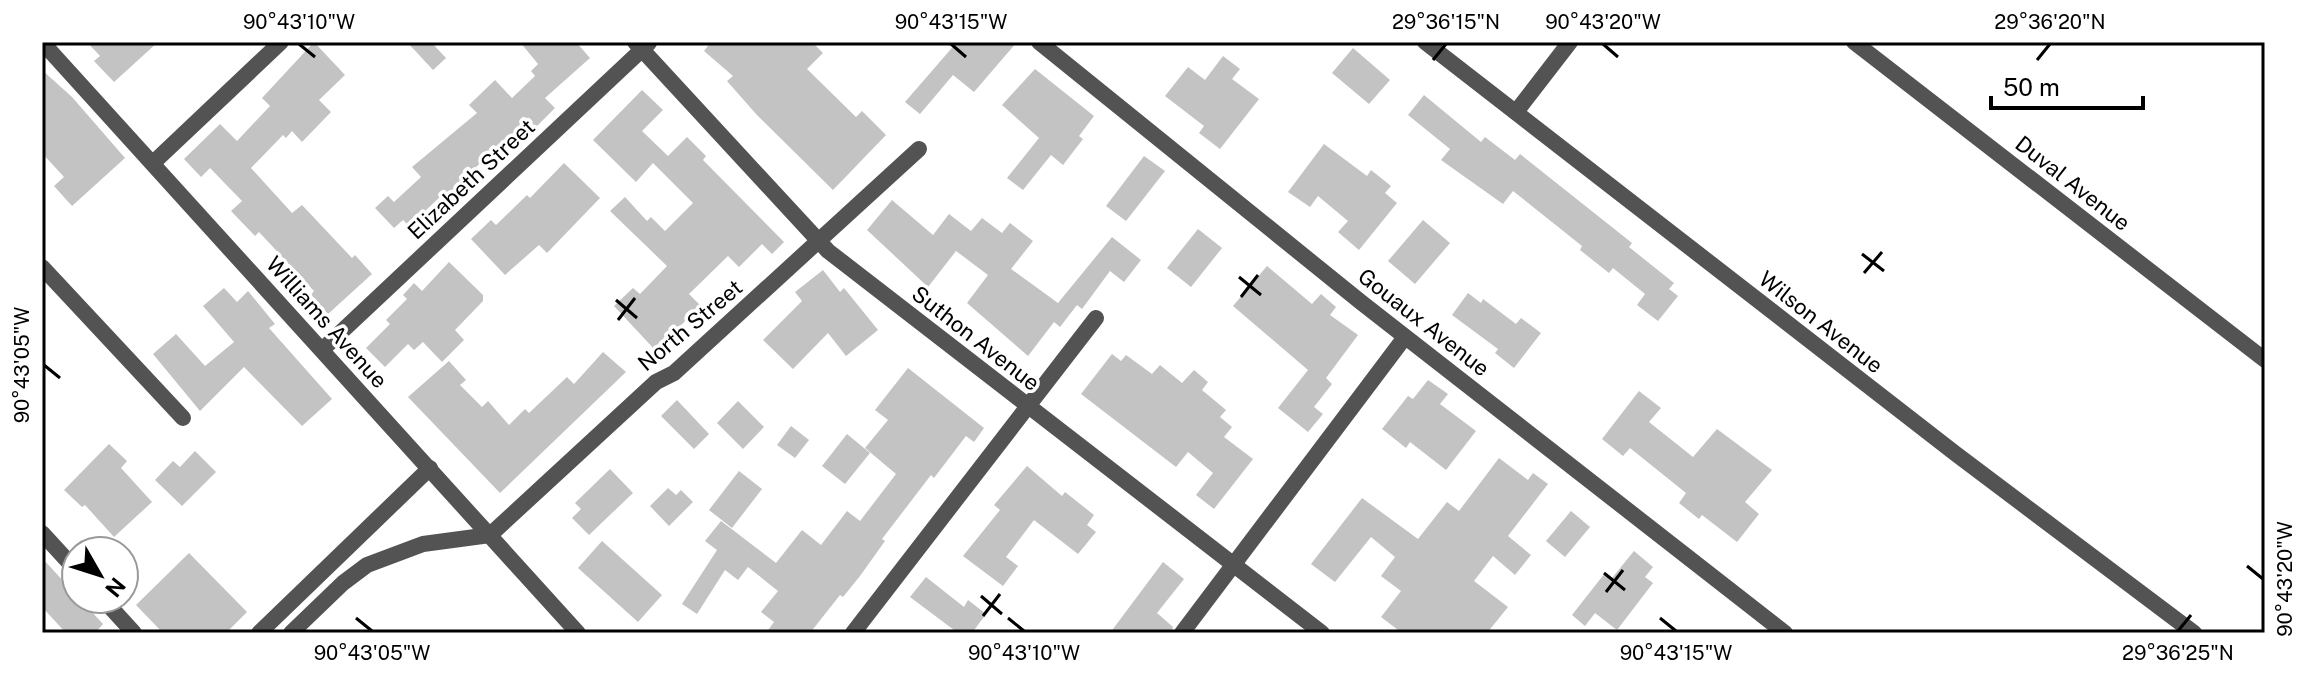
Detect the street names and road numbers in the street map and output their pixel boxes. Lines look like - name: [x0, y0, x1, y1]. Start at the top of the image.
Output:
- street label: Elizabeth Street: [402, 114, 540, 244]
- street label: Duval Avenue: [2010, 130, 2136, 236]
- street label: Williams Avenue: [261, 251, 393, 393]
- street label: Gouaux Avenue: [1353, 263, 1495, 381]
- street label: Wilson Avenue: [1754, 266, 1888, 378]
- street label: North Street: [633, 274, 747, 376]
- street label: Suthon Avenue: [907, 280, 1045, 396]

